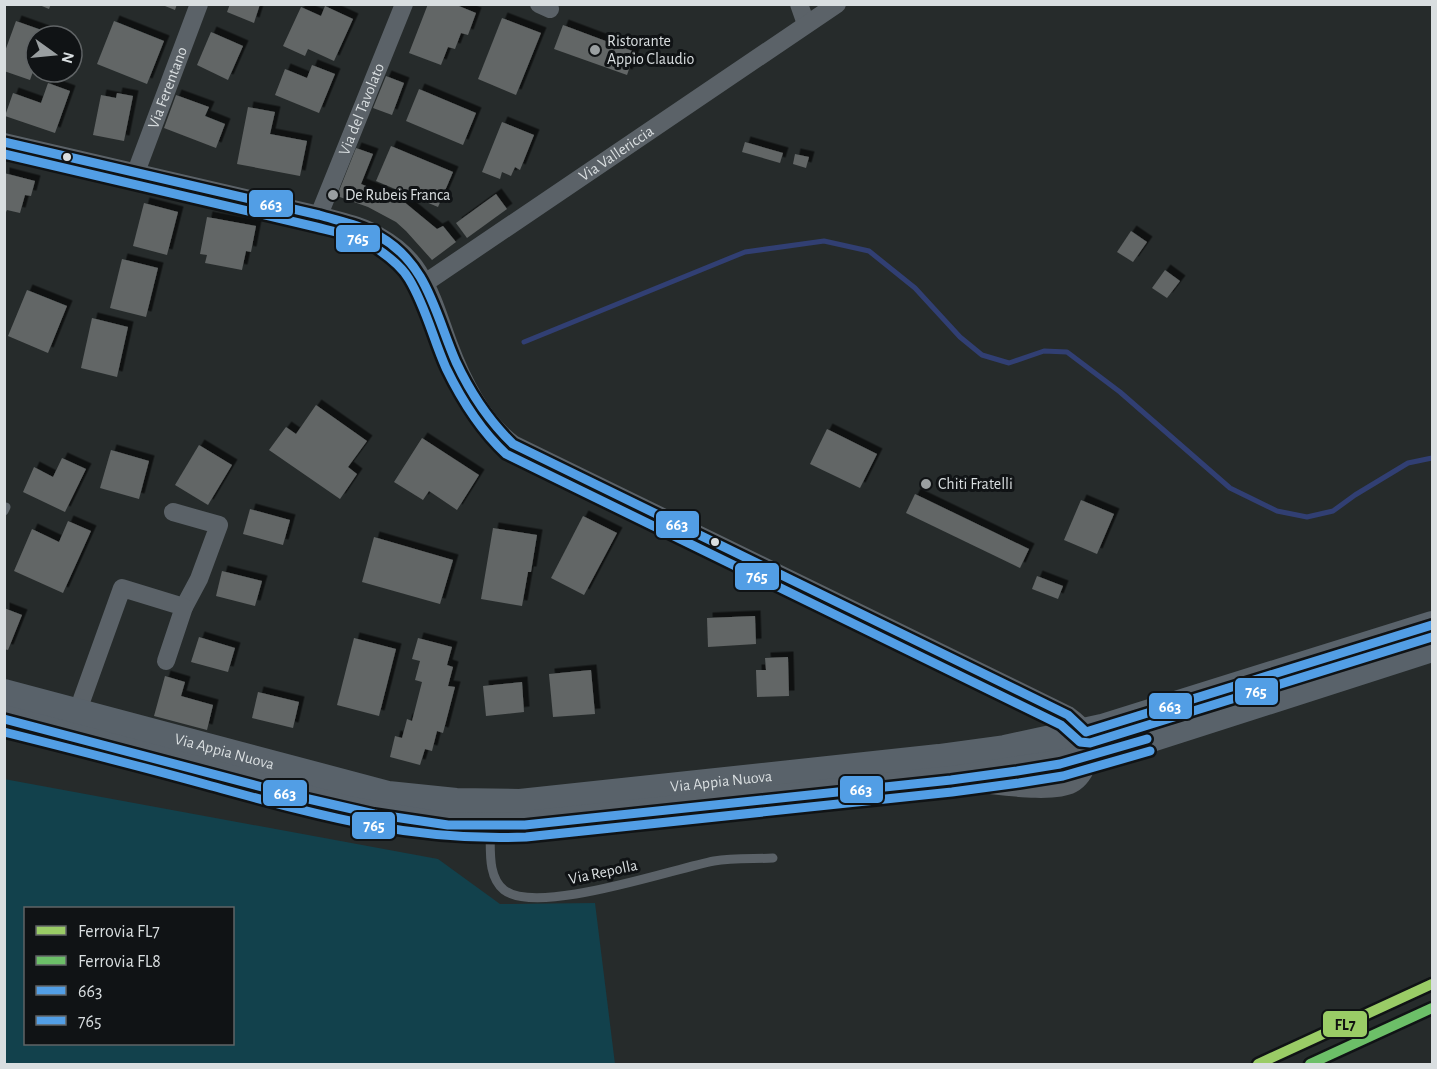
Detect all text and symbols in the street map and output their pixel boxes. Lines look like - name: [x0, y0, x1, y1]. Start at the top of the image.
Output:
- north arrow: [24, 24, 84, 84]
- place label: Ristorante Appio Claudio: [607, 33, 695, 67]
- marker: Ristorante Appio Claudio: [588, 43, 602, 57]
- street label: Via Ferentano: [145, 45, 190, 131]
- text: N: [58, 50, 77, 65]
- street label: Via del Tavolato: [336, 61, 387, 158]
- street label: Via Vallericcia: [576, 123, 657, 184]
- unlabelled marker: [61, 151, 73, 163]
- place label: De Rubeis Franca: [345, 187, 450, 203]
- marker: De Rubeis Franca: [326, 188, 340, 202]
- line badge: 663: [248, 189, 294, 218]
- text: 663: [260, 197, 282, 213]
- line badge: 765: [335, 224, 381, 253]
- text: 765: [347, 231, 369, 247]
- place label: Chiti Fratelli: [938, 476, 1013, 492]
- marker: Chiti Fratelli: [919, 477, 933, 491]
- line badge: 663: [655, 510, 700, 539]
- text: 663: [666, 517, 688, 533]
- unlabelled marker: [709, 536, 721, 548]
- line badge: 765: [734, 562, 780, 591]
- text: 765: [746, 569, 768, 585]
- line badge: 765: [1234, 677, 1279, 706]
- text: 765: [1245, 684, 1267, 700]
- line badge: 663: [1148, 692, 1193, 720]
- text: 663: [1159, 699, 1181, 715]
- street label: Via Appia Nuova: [173, 731, 276, 772]
- street label: Via Appia Nuova: [669, 768, 773, 795]
- line badge: 663: [839, 775, 884, 804]
- line badge: 663: [262, 779, 308, 807]
- text: 663: [850, 782, 872, 798]
- text: 663: [274, 786, 296, 802]
- line badge: 765: [351, 811, 396, 840]
- text: 765: [363, 818, 385, 834]
- street label: Via Repolla: [567, 857, 639, 887]
- legend: [24, 907, 234, 1045]
- text: Ferrovia FL7: [78, 923, 160, 941]
- text: Ferrovia FL8: [78, 953, 161, 971]
- text: 663: [78, 983, 102, 1001]
- line badge: FL7: [1322, 1010, 1368, 1038]
- text: 765: [78, 1013, 102, 1031]
- text: FL7: [1334, 1017, 1356, 1033]

